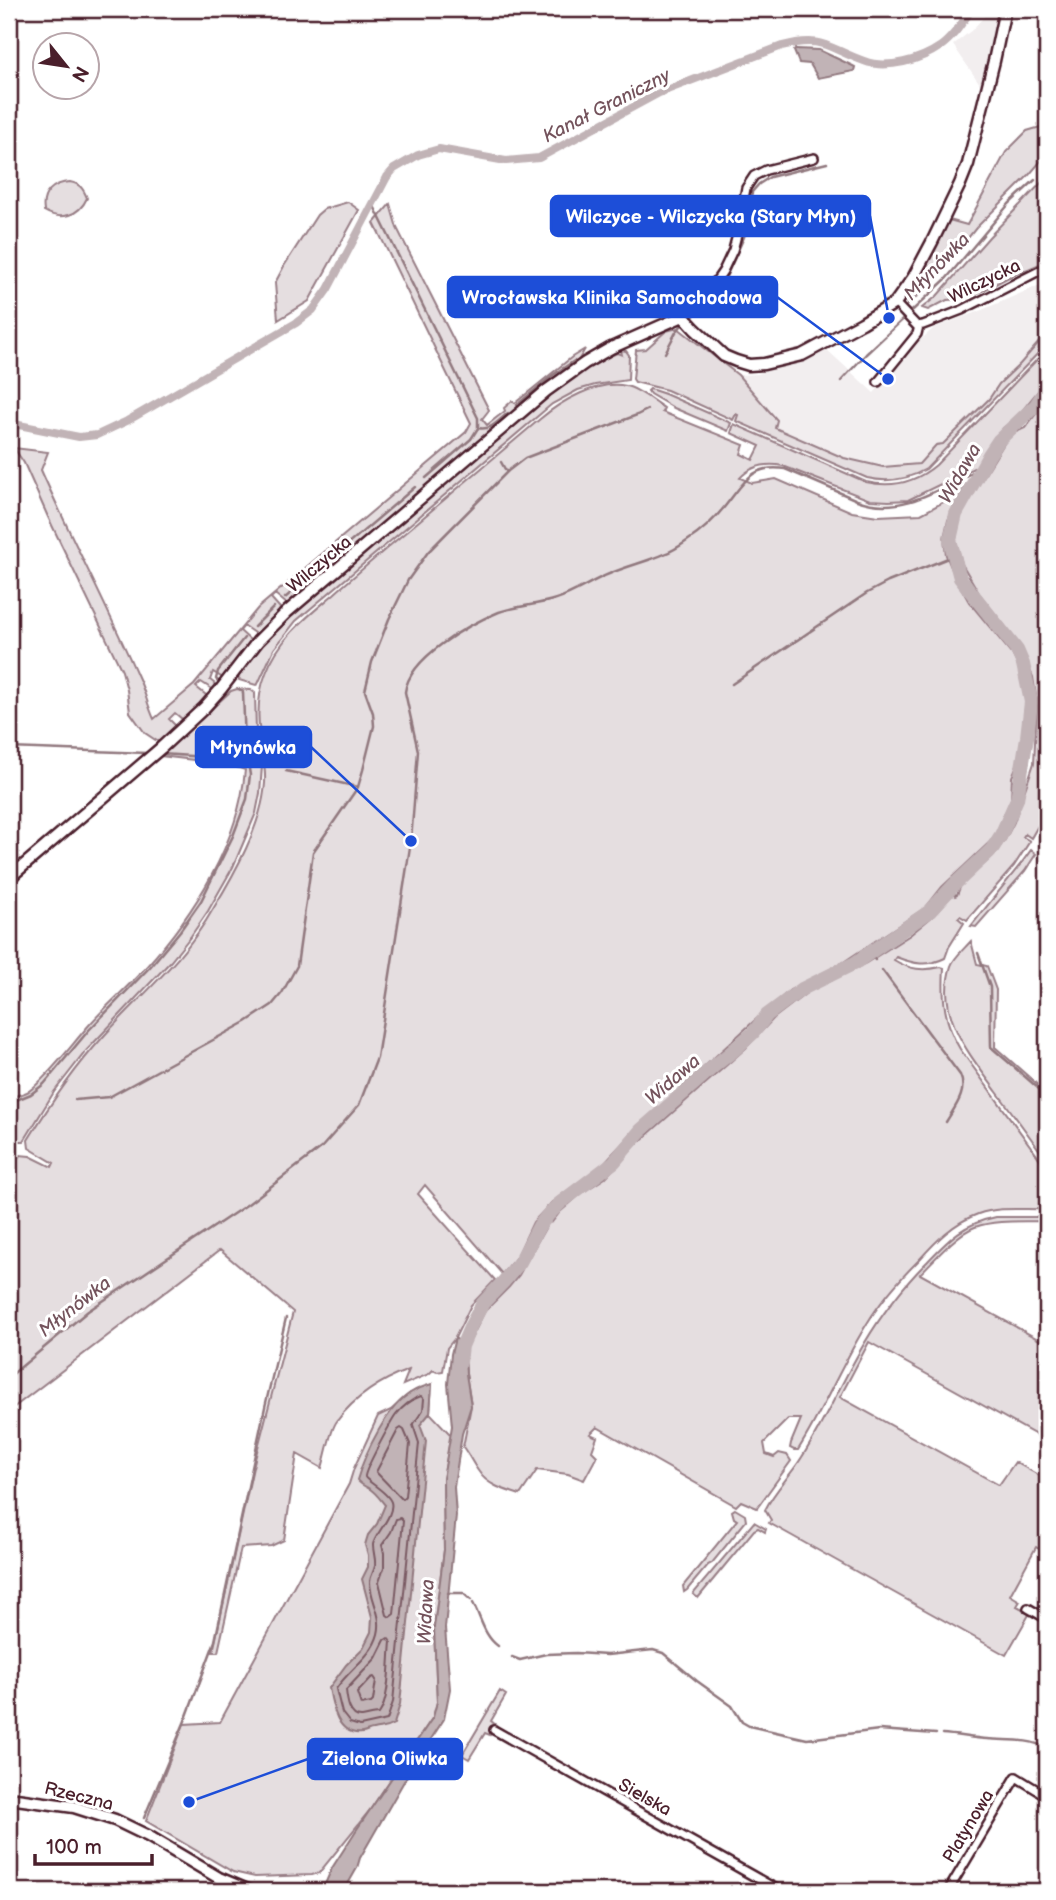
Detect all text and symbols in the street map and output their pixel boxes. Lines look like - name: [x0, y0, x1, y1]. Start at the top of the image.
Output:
- north arrow: [32, 32, 102, 102]
- text: N: [66, 62, 93, 86]
- water label: Kanał Graniczny: [539, 64, 675, 148]
- callout: Wilczyce - Wilczycka (Stary Młyn): [551, 196, 870, 236]
- text: Wilczyce - Wilczycka (Stary Młyn): [566, 206, 856, 229]
- water label: Młynówka: [899, 228, 975, 306]
- street label: Wilczycka: [945, 255, 1024, 308]
- callout: Wrocławska Klinika Samochodowa: [448, 277, 777, 317]
- text: Wrocławska Klinika Samochodowa: [462, 287, 762, 310]
- water label: Widawa: [934, 440, 987, 508]
- street label: Wilczycka: [283, 531, 356, 597]
- callout: Młynówka: [196, 727, 311, 767]
- text: Młynówka: [210, 737, 296, 760]
- water label: Widawa: [641, 1050, 705, 1110]
- water label: Młynówka: [34, 1272, 116, 1343]
- water label: Widawa: [413, 1579, 440, 1645]
- callout: Zielona Oliwka: [308, 1739, 462, 1779]
- text: Zielona Oliwka: [322, 1748, 448, 1771]
- street label: Sielska: [615, 1774, 675, 1821]
- street label: Rzeczna: [42, 1778, 116, 1815]
- street label: Platynowa: [938, 1786, 998, 1867]
- scale bar: [35, 1823, 152, 1867]
- text: 100 m: [46, 1835, 102, 1860]

